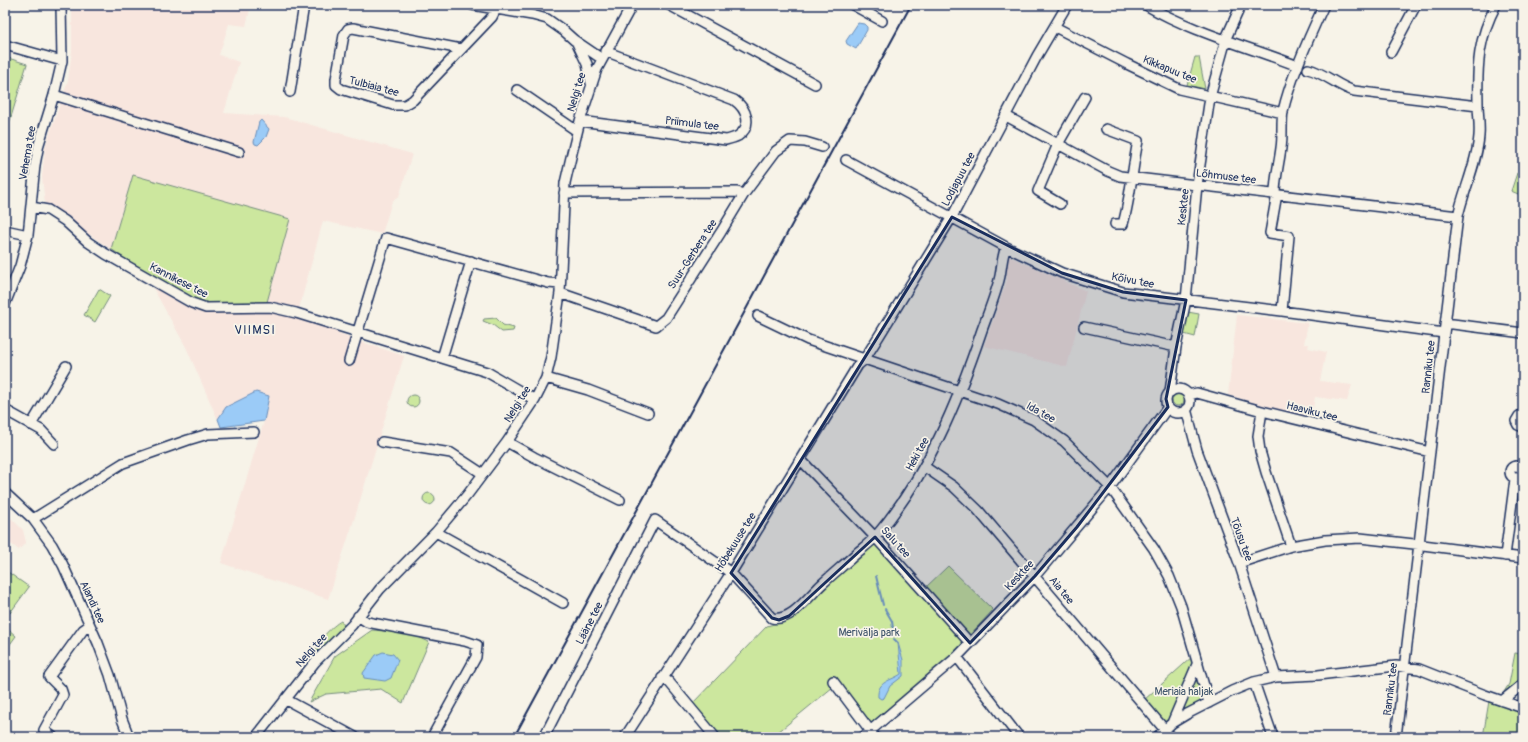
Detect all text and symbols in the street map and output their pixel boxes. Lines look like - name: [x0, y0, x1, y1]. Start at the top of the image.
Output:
- street label: Kikkapuu tee: [1141, 53, 1199, 86]
- street label: Nelgi tee: [564, 70, 589, 113]
- street label: Tulbiaia tee: [347, 74, 401, 100]
- street label: Priimula tee: [664, 114, 720, 133]
- street label: Vehema tee: [16, 124, 39, 181]
- street label: Lodjapuu tee: [939, 150, 978, 208]
- street label: Lõhmuse tee: [1195, 166, 1257, 187]
- street label: Kesktee: [1175, 187, 1192, 226]
- street label: Suur-Gerbera tee: [665, 217, 720, 291]
- street label: Kannikese tee: [147, 260, 211, 301]
- street label: Kõivu tee: [1111, 270, 1156, 291]
- district label: VIIMSI: [234, 322, 276, 338]
- street label: Ranniku tee: [1419, 339, 1438, 394]
- street label: Nelgi tee: [501, 383, 534, 425]
- street label: Ida tee: [1024, 399, 1058, 426]
- street label: Haaviku tee: [1285, 399, 1339, 424]
- street label: Heki tee: [903, 435, 932, 473]
- street label: Hõbekuuse tee: [712, 510, 759, 574]
- street label: Tõusu tee: [1228, 516, 1256, 563]
- street label: Salu tee: [878, 524, 913, 561]
- street label: Kesktee: [1002, 557, 1037, 593]
- street label: Aia tee: [1047, 574, 1077, 607]
- street label: Aiandi tee: [77, 579, 108, 626]
- street label: Lääne tee: [573, 599, 606, 647]
- park label: Merivälja park: [838, 626, 900, 639]
- street label: Nelgi tee: [293, 630, 330, 670]
- street label: Ranniku tee: [1381, 661, 1400, 716]
- park label: Meriaia haljak: [1155, 685, 1214, 698]

